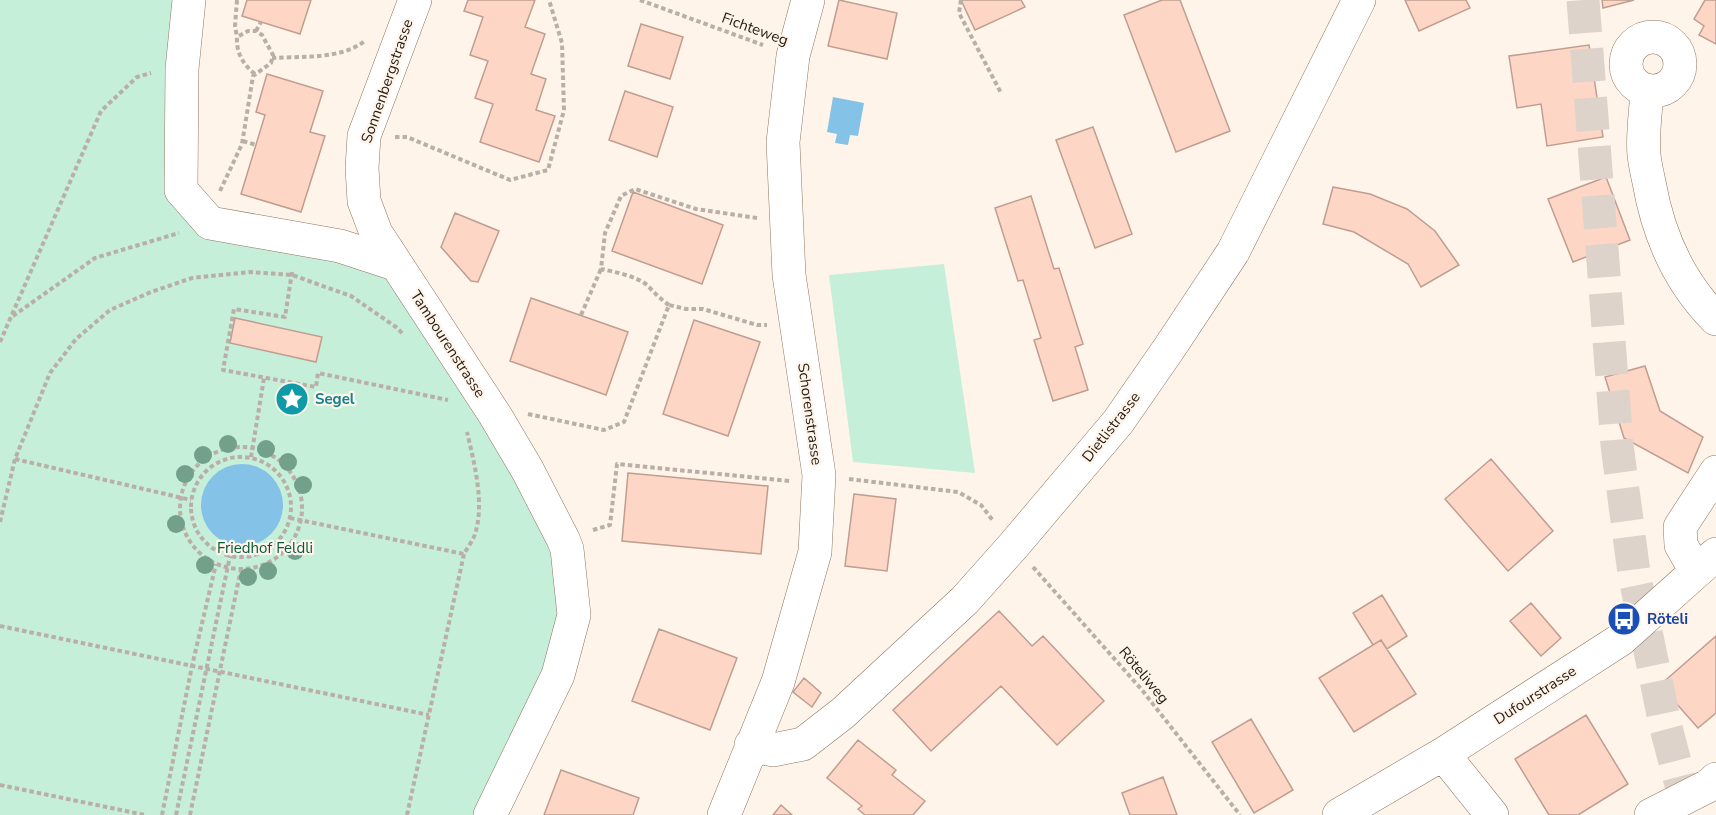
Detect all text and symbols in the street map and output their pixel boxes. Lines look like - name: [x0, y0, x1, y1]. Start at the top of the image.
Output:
- street label: Fichteweg: [719, 8, 791, 50]
- street label: Sonnenbergstrasse: [356, 16, 418, 146]
- street label: Tambourenstrasse: [406, 287, 490, 401]
- street label: Schorenstrasse: [793, 362, 827, 466]
- place icon: Segel: [274, 381, 310, 417]
- street label: Dietlistrasse: [1077, 388, 1145, 466]
- place label: Segel: [315, 389, 355, 409]
- park label: Friedhof Feldli: [217, 538, 313, 558]
- bus stop icon: Röteli: [1606, 601, 1642, 637]
- place label: Röteli: [1647, 609, 1688, 629]
- street label: Röteliweg: [1114, 642, 1174, 708]
- street label: Dufourstrasse: [1490, 661, 1580, 729]

